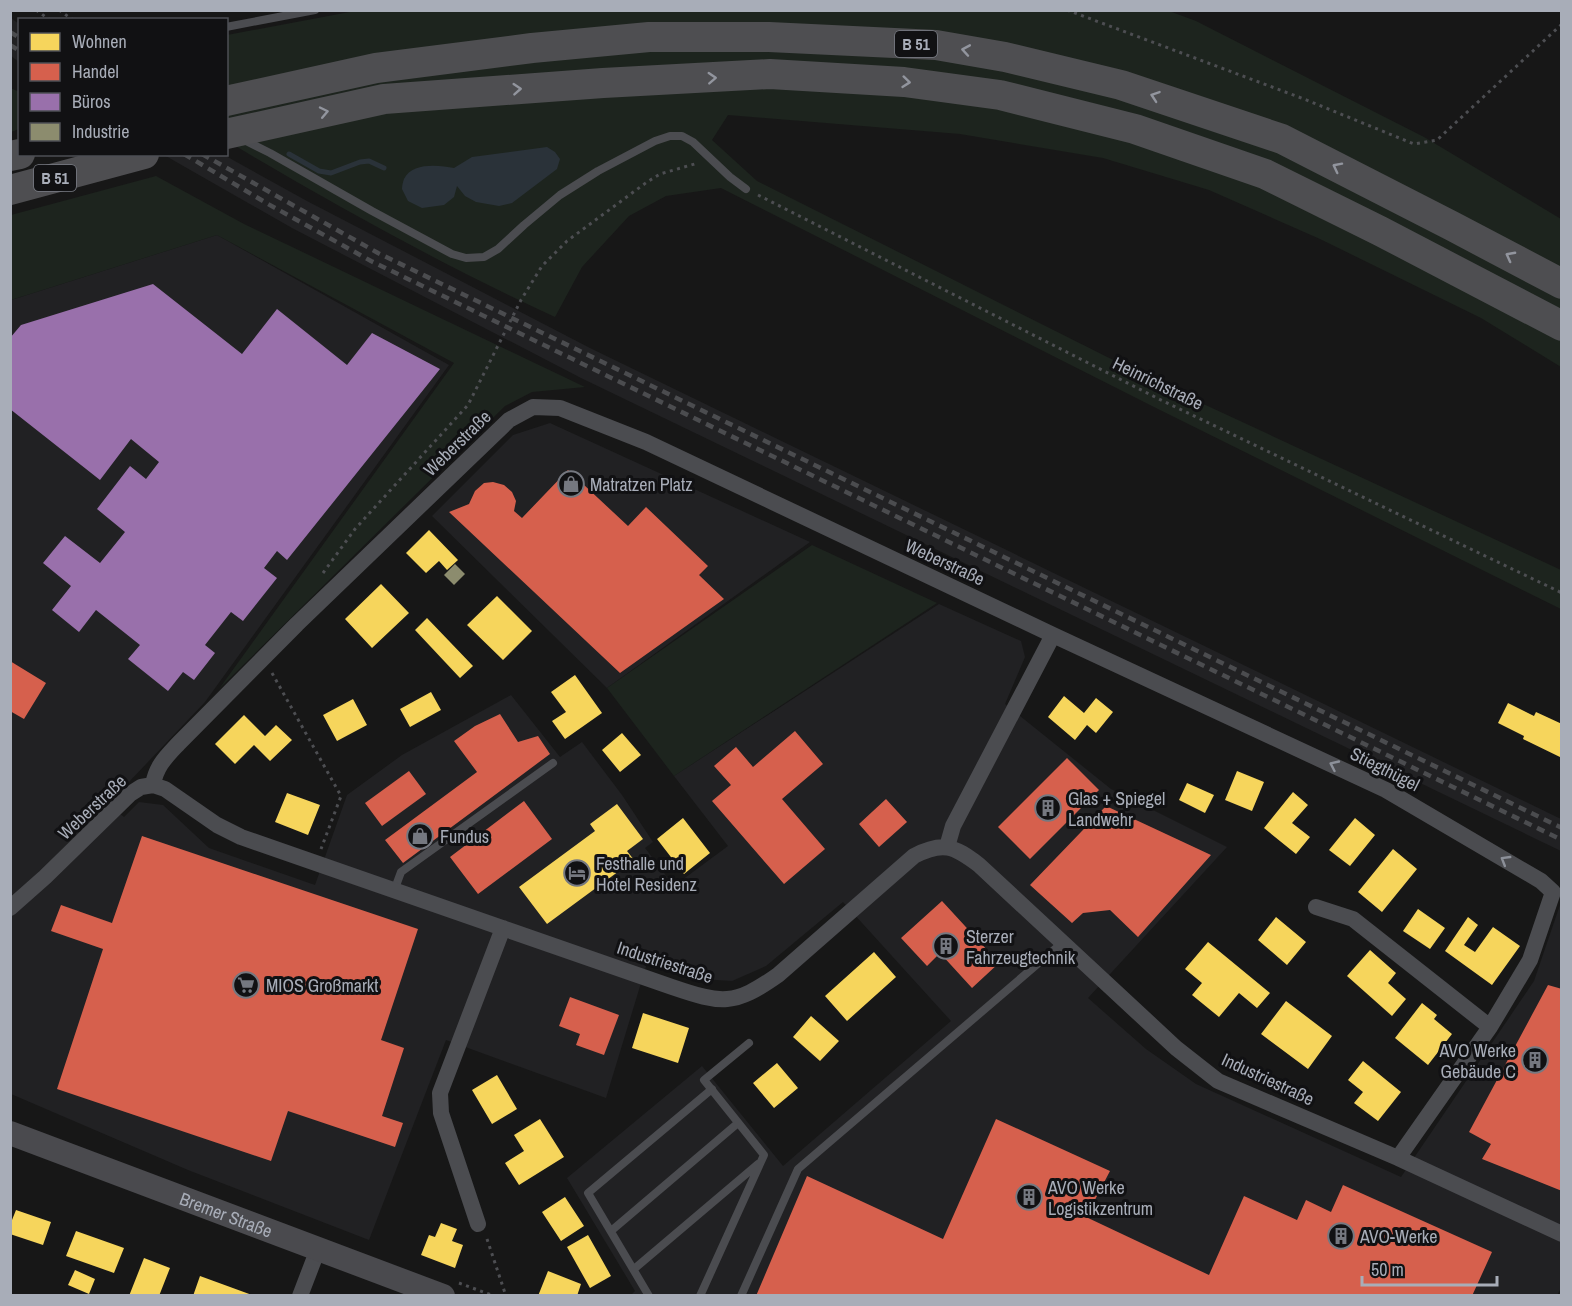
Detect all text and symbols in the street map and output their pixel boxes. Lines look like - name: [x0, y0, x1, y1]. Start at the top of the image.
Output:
- legend: [18, 18, 228, 156]
- text: Wohnen: [72, 29, 127, 54]
- road number: B 51: [895, 31, 937, 57]
- one-way arrow: [961, 45, 971, 57]
- text: Handel: [72, 59, 119, 84]
- one-way arrow: [707, 71, 716, 84]
- one-way arrow: [902, 76, 911, 88]
- one-way arrow: [512, 83, 521, 96]
- text: Büros: [72, 89, 111, 114]
- one-way arrow: [1150, 91, 1161, 104]
- one-way arrow: [318, 106, 328, 119]
- text: Industrie: [72, 119, 129, 144]
- one-way arrow: [1332, 163, 1343, 174]
- road number: B 51: [34, 165, 76, 191]
- one-way arrow: [1506, 252, 1516, 263]
- street label: Heinrichstraße: [1109, 350, 1207, 416]
- street label: Weberstraße: [418, 404, 496, 482]
- shop icon: Matratzen Platz: [556, 469, 586, 499]
- place label: Matratzen Platz: [590, 472, 693, 497]
- street label: Weberstraße: [901, 533, 989, 591]
- street label: Stiegthügel: [1346, 741, 1424, 797]
- one-way arrow: [1330, 761, 1341, 773]
- street label: Weberstraße: [52, 769, 132, 845]
- place label: Glas + Spiegel Landwehr: [1068, 786, 1165, 832]
- building icon: Glas + Spiegel Landwehr: [1033, 793, 1063, 823]
- shop icon: Fundus: [405, 821, 435, 851]
- place label: Fundus: [440, 824, 489, 849]
- place label: Festhalle und Hotel Residenz: [596, 851, 697, 897]
- one-way arrow: [1501, 855, 1511, 867]
- hotel icon: Festhalle und Hotel Residenz: [562, 858, 592, 888]
- place label: Sterzer Fahrzeugtechnik: [966, 924, 1076, 970]
- building icon: Sterzer Fahrzeugtechnik: [931, 931, 961, 961]
- street label: Industriestraße: [614, 935, 716, 989]
- supermarket icon: MIOS Großmarkt: [231, 970, 261, 1000]
- place label: MIOS Großmarkt: [266, 973, 378, 998]
- place label: AVO Werke Gebäude C: [1438, 1038, 1516, 1084]
- building icon: AVO Werke Gebäude C: [1520, 1045, 1550, 1075]
- street label: Industriestraße: [1218, 1047, 1318, 1111]
- place label: AVO Werke Logistikzentrum: [1047, 1175, 1153, 1221]
- building icon: AVO Werke Logistikzentrum: [1014, 1182, 1044, 1212]
- street label: Bremer Straße: [176, 1186, 276, 1243]
- building icon: AVO-Werke: [1326, 1221, 1356, 1251]
- place label: AVO-Werke: [1359, 1224, 1437, 1249]
- scale bar: [1362, 1249, 1497, 1287]
- text: 50 m: [1371, 1257, 1404, 1282]

